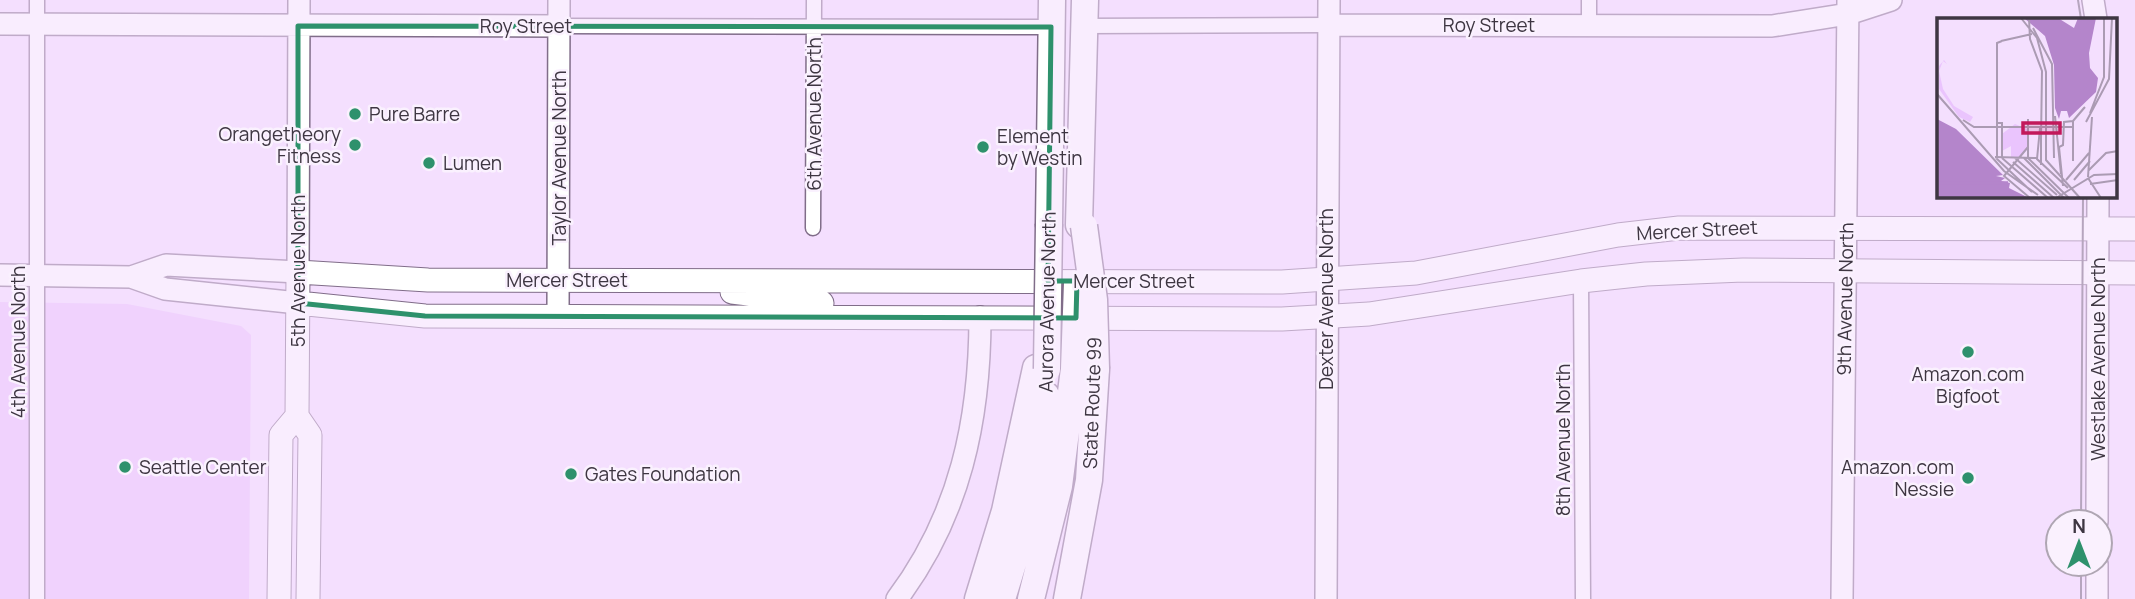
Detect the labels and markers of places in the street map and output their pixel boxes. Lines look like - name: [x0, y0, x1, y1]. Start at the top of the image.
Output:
- place label: Pure Barre: [369, 101, 460, 127]
- marker: Pure Barre: [347, 106, 363, 122]
- place label: Orangetheory Fitness: [219, 121, 341, 169]
- place label: Element by Westin: [997, 123, 1083, 171]
- marker: Orangetheory Fitness: [347, 137, 363, 153]
- marker: Element by Westin: [975, 139, 991, 155]
- place label: Lumen: [443, 150, 502, 176]
- marker: Lumen: [421, 155, 437, 171]
- marker: Amazon.com Bigfoot: [1960, 344, 1976, 360]
- place label: Amazon.com Bigfoot: [1912, 361, 2024, 409]
- place label: Seattle Center: [139, 454, 267, 480]
- place label: Amazon.com Nessie: [1841, 454, 1954, 502]
- marker: Seattle Center: [117, 459, 133, 475]
- place label: Gates Foundation: [585, 461, 740, 487]
- marker: Gates Foundation: [563, 466, 579, 482]
- marker: Amazon.com Nessie: [1960, 470, 1976, 486]

